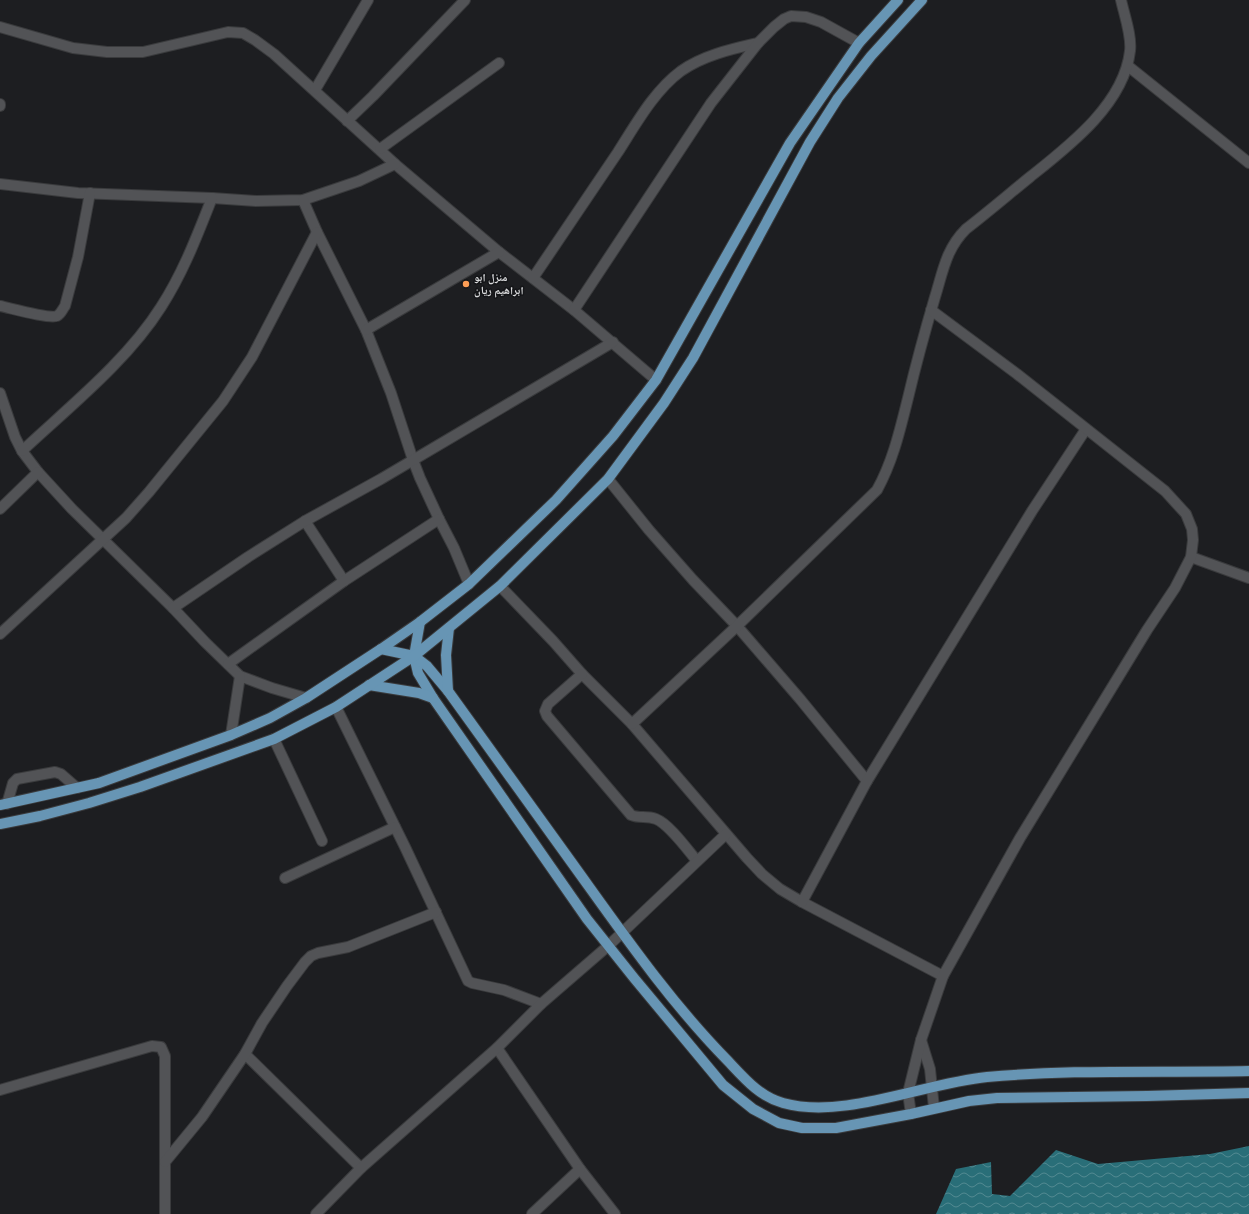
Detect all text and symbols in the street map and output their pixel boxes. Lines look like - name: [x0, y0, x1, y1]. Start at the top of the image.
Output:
- place label: منزل ابو ابراهيم ريان: [474, 269, 524, 301]
- marker: منزل ابو ابراهيم ريان: [461, 279, 471, 289]

